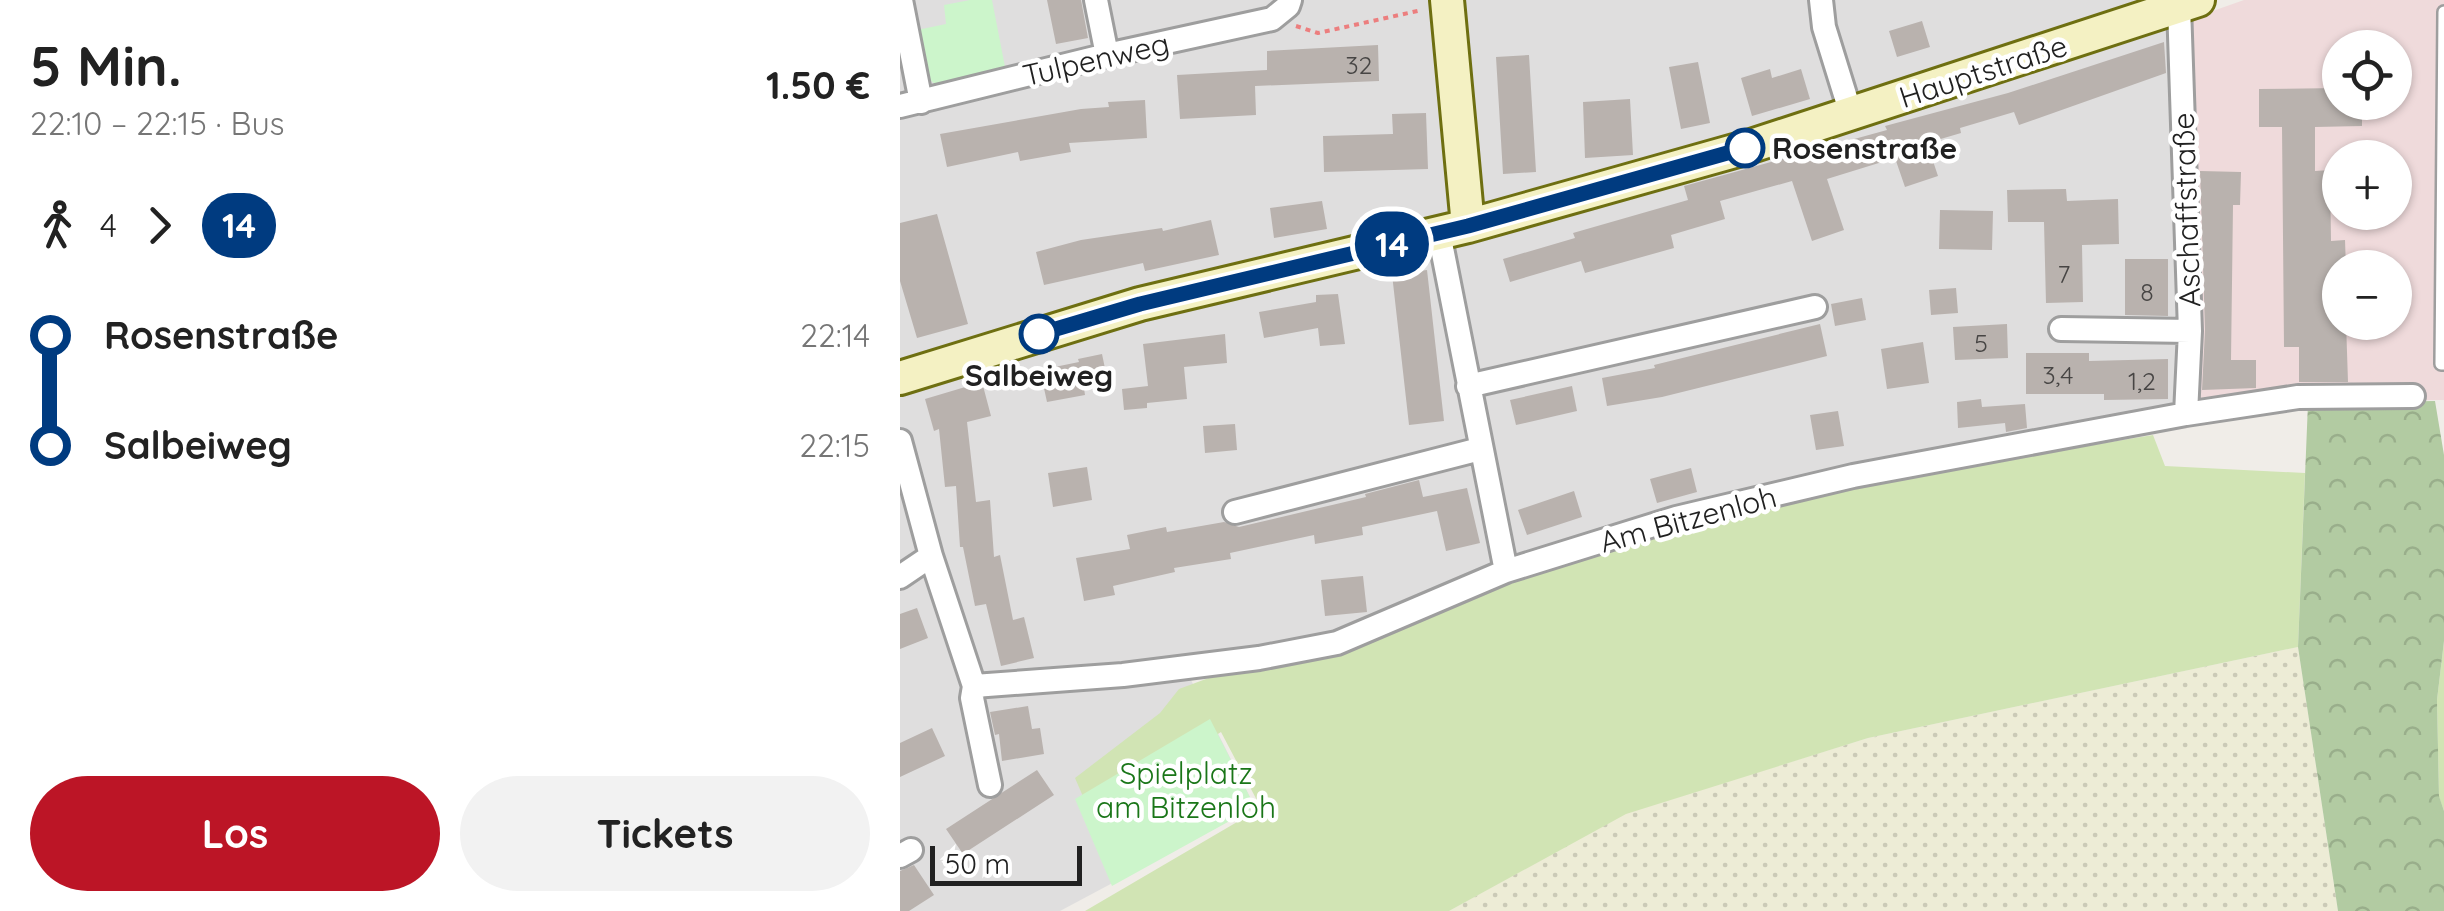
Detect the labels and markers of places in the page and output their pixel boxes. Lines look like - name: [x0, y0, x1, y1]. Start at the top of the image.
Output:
- marker: Rosenstraße: [1726, 129, 1764, 167]
- place label: Rosenstraße: [1772, 129, 1957, 167]
- marker: Salbeiweg: [1020, 315, 1058, 353]
- place label: Salbeiweg: [965, 356, 1113, 394]

